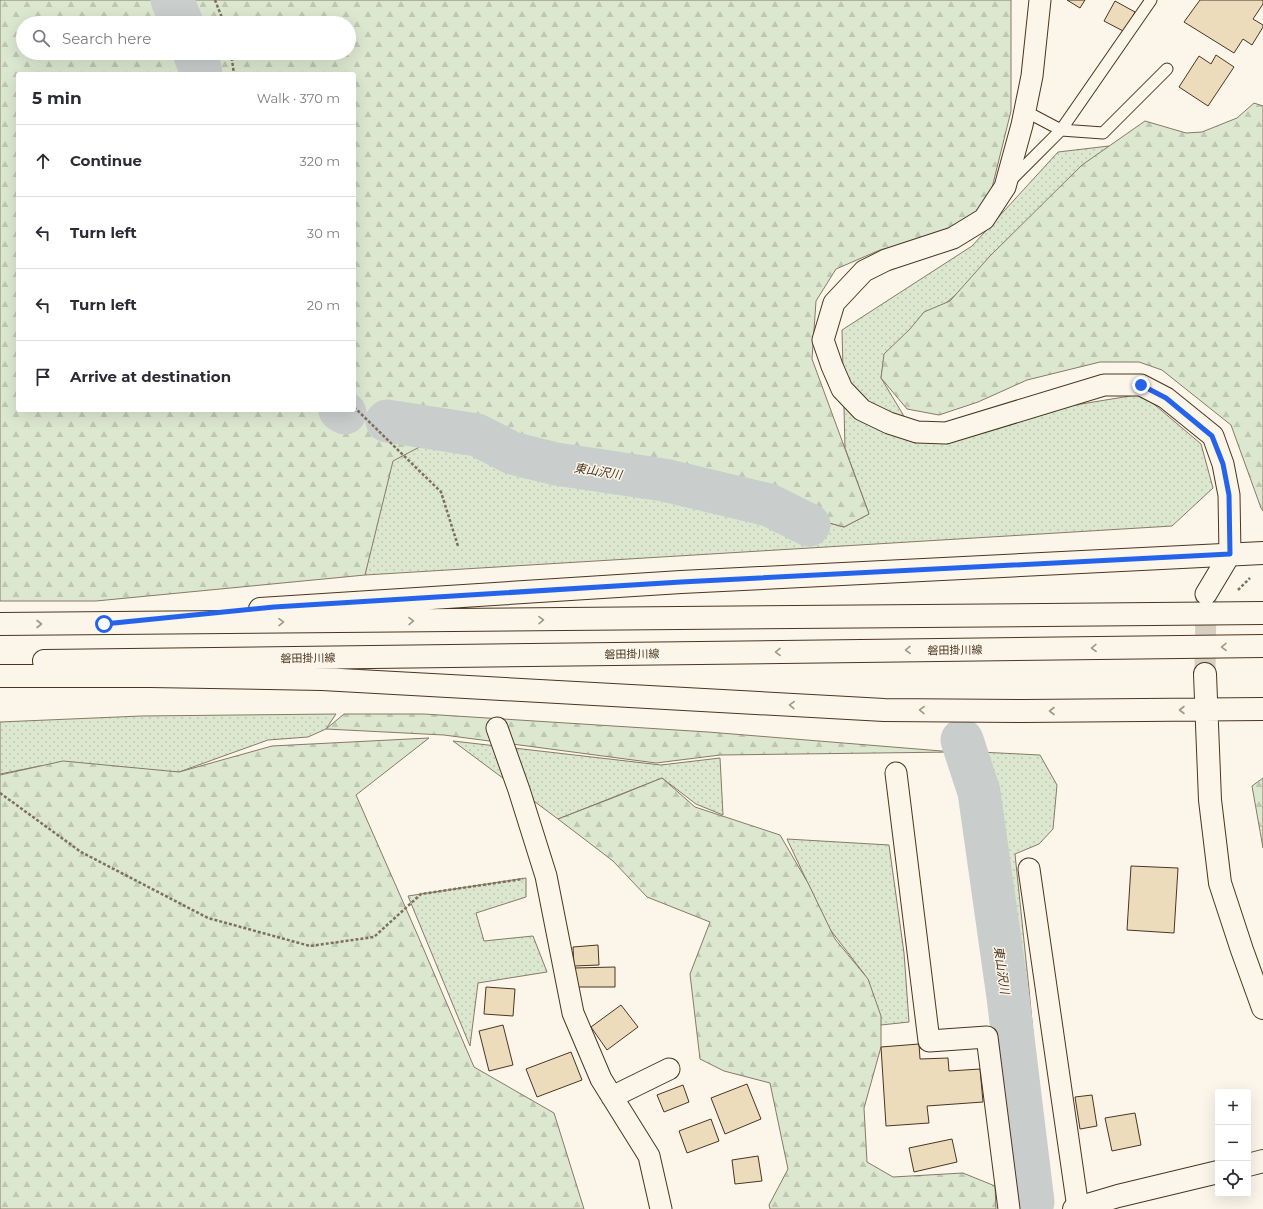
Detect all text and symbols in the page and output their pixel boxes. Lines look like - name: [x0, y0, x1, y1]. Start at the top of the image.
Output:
- search box: [16, 16, 356, 60]
- icon: search: [30, 27, 52, 49]
- text: Search here: [62, 29, 151, 48]
- text: 5 min: [32, 88, 82, 108]
- text: Walk · 370 m: [257, 90, 340, 106]
- icon: ahead: [32, 150, 54, 172]
- text: Continue: [70, 151, 142, 170]
- text: 320 m: [300, 153, 340, 169]
- icon: left: [32, 222, 54, 244]
- text: Turn left: [70, 223, 137, 242]
- text: 30 m: [307, 225, 340, 241]
- icon: left: [32, 294, 54, 316]
- text: Turn left: [70, 295, 137, 314]
- text: 20 m: [307, 297, 340, 313]
- icon: arrive: [32, 366, 54, 388]
- text: Arrive at destination: [70, 367, 231, 386]
- route end: [1132, 376, 1150, 394]
- water label: 東山沢川: [573, 460, 625, 482]
- route start: [95, 615, 113, 633]
- one-way arrow: [538, 616, 544, 624]
- one-way arrow: [408, 617, 414, 625]
- one-way arrow: [278, 618, 284, 626]
- one-way arrow: [36, 620, 42, 628]
- street label: 磐田掛川線: [927, 643, 983, 657]
- one-way arrow: [1221, 643, 1227, 651]
- one-way arrow: [1091, 644, 1097, 652]
- one-way arrow: [905, 646, 911, 655]
- street label: 磐田掛川線: [604, 647, 660, 661]
- one-way arrow: [775, 648, 781, 656]
- street label: 磐田掛川線: [280, 651, 336, 665]
- one-way arrow: [789, 700, 795, 709]
- one-way arrow: [919, 706, 925, 714]
- one-way arrow: [1179, 706, 1185, 714]
- one-way arrow: [1049, 707, 1055, 715]
- water label: 東山沢川: [991, 945, 1013, 997]
- map controls: [1215, 1089, 1251, 1197]
- button: +: [1215, 1089, 1251, 1125]
- button: −: [1215, 1125, 1251, 1161]
- button: locate: [1215, 1161, 1251, 1197]

